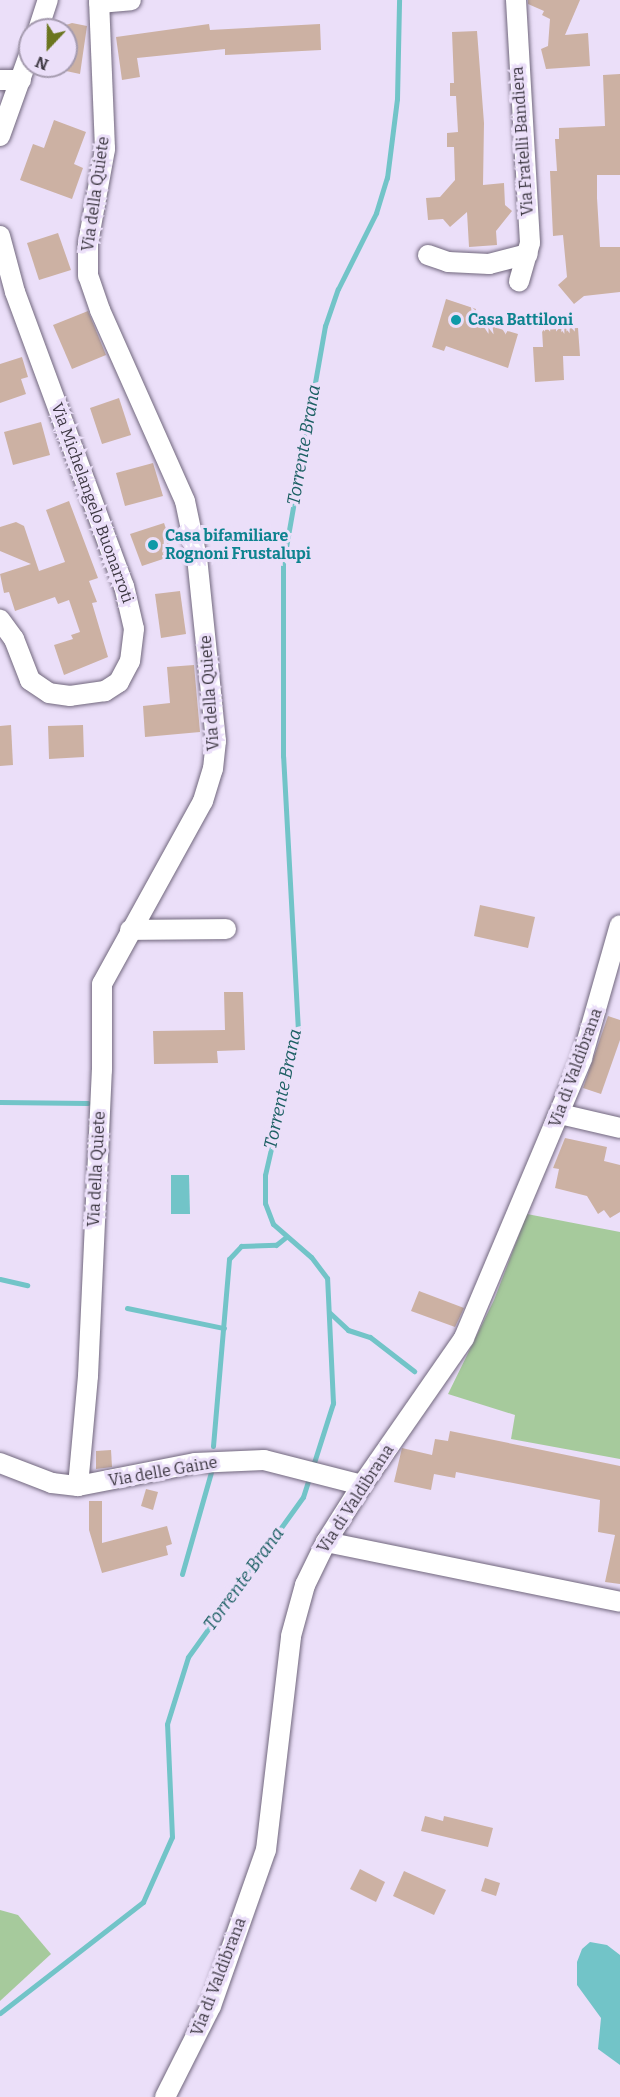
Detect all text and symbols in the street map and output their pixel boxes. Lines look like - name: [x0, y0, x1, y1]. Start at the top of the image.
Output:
- north arrow: [18, 18, 78, 78]
- text: N: [33, 52, 51, 74]
- street label: Via Fratelli Bandiera: [508, 66, 538, 216]
- street label: Via della Quiete: [78, 135, 114, 253]
- place label: Casa Battiloni: [468, 310, 573, 330]
- marker: Casa Battiloni: [449, 313, 463, 327]
- water label: Torrente Brana: [283, 383, 325, 507]
- street label: Via Michelangelo Buonarroti: [47, 400, 137, 606]
- place label: Casa bifamiliare Rognoni Frustalupi: [165, 526, 311, 564]
- marker: Casa bifamiliare Rognoni Frustalupi: [146, 538, 160, 552]
- street label: Via della Quiete: [196, 635, 224, 751]
- street label: Via di Valdibrana: [546, 1006, 606, 1130]
- water label: Torrente Brana: [260, 1027, 306, 1151]
- street label: Via della Quiete: [84, 1111, 110, 1227]
- street label: Via di Valdibrana: [314, 1441, 398, 1557]
- street label: Via delle Gaine: [107, 1453, 219, 1491]
- water label: Torrente Brana: [199, 1523, 289, 1635]
- street label: Via di Valdibrana: [188, 1915, 250, 2039]

